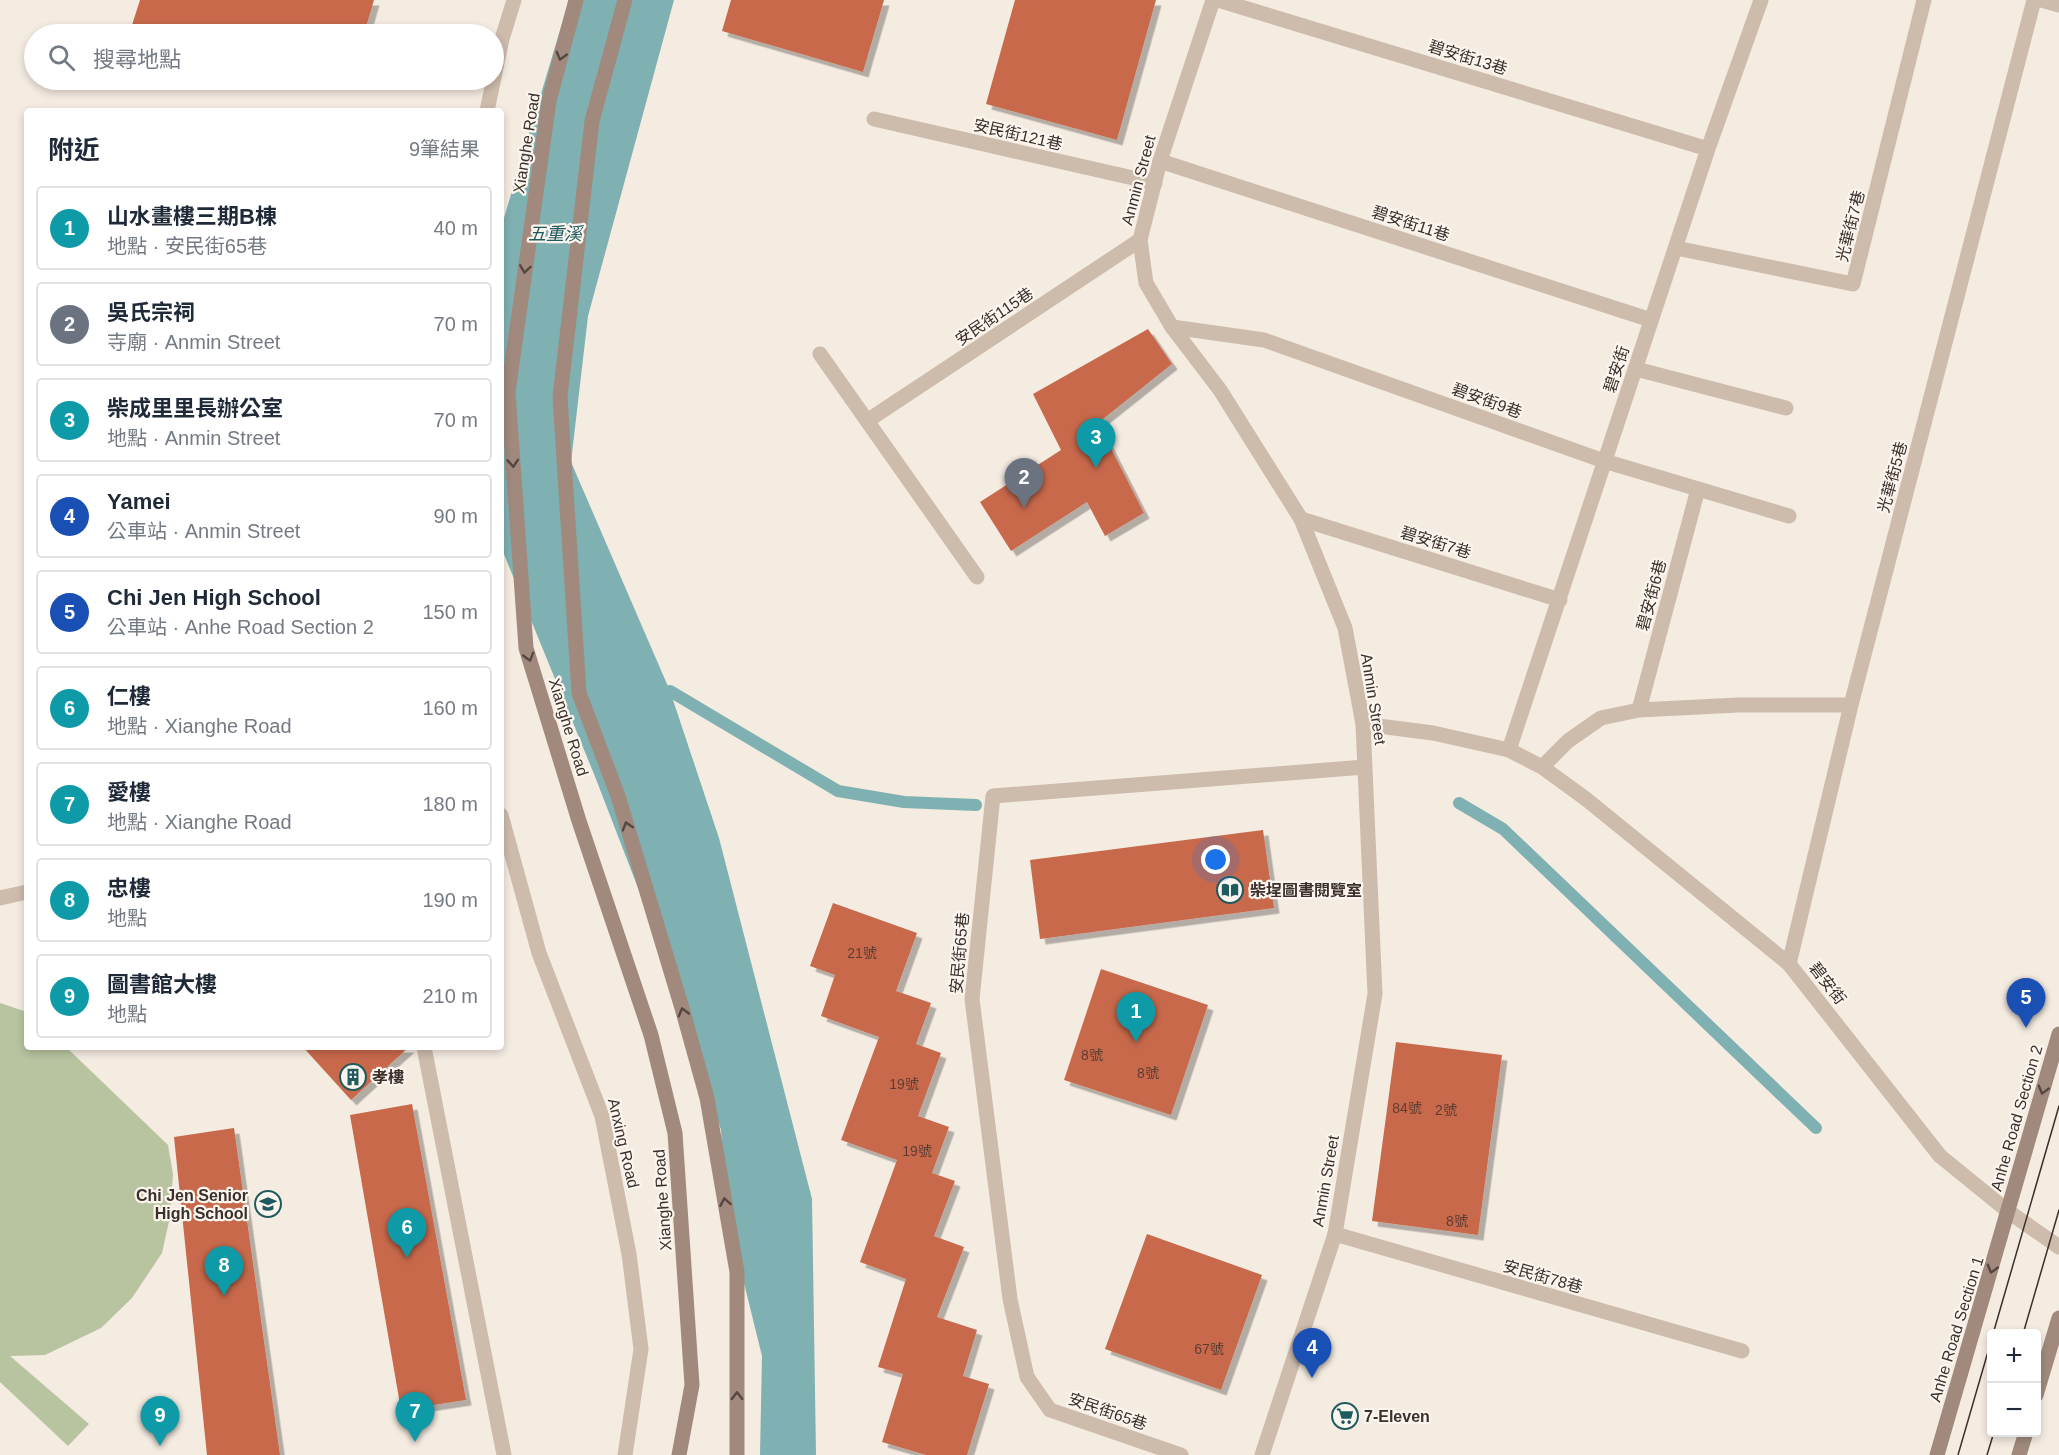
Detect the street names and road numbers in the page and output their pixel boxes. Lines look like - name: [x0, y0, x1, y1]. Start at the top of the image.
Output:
- street label: 碧安街13巷: [1426, 37, 1509, 78]
- street label: Xianghe Road: [510, 92, 543, 194]
- street label: 安民街121巷: [972, 116, 1064, 153]
- street label: Anmin Street: [1118, 133, 1159, 227]
- street label: 光華街7巷: [1833, 189, 1868, 264]
- street label: 碧安街11巷: [1370, 203, 1452, 244]
- street label: 安民街115巷: [952, 284, 1036, 348]
- street label: 碧安街: [1601, 344, 1632, 395]
- street label: 碧安街9巷: [1450, 380, 1524, 421]
- street label: 光華街5巷: [1875, 440, 1910, 515]
- street label: 碧安街7巷: [1399, 524, 1473, 561]
- street label: 碧安街6巷: [1634, 558, 1669, 633]
- street label: Anmin Street: [1358, 652, 1389, 747]
- street label: Xianghe Road: [546, 676, 591, 778]
- street label: 安民街65巷: [947, 912, 972, 995]
- street label: 碧安街: [1806, 959, 1849, 1007]
- street label: Anhe Road Section 2: [1987, 1043, 2046, 1193]
- street label: Anxing Road: [605, 1097, 642, 1190]
- street label: Anmin Street: [1309, 1134, 1342, 1228]
- street label: Xianghe Road: [650, 1149, 675, 1251]
- street label: Anhe Road Section 1: [1926, 1254, 1987, 1404]
- street label: 安民街78巷: [1501, 1257, 1585, 1296]
- street label: 安民街65巷: [1066, 1390, 1149, 1433]

